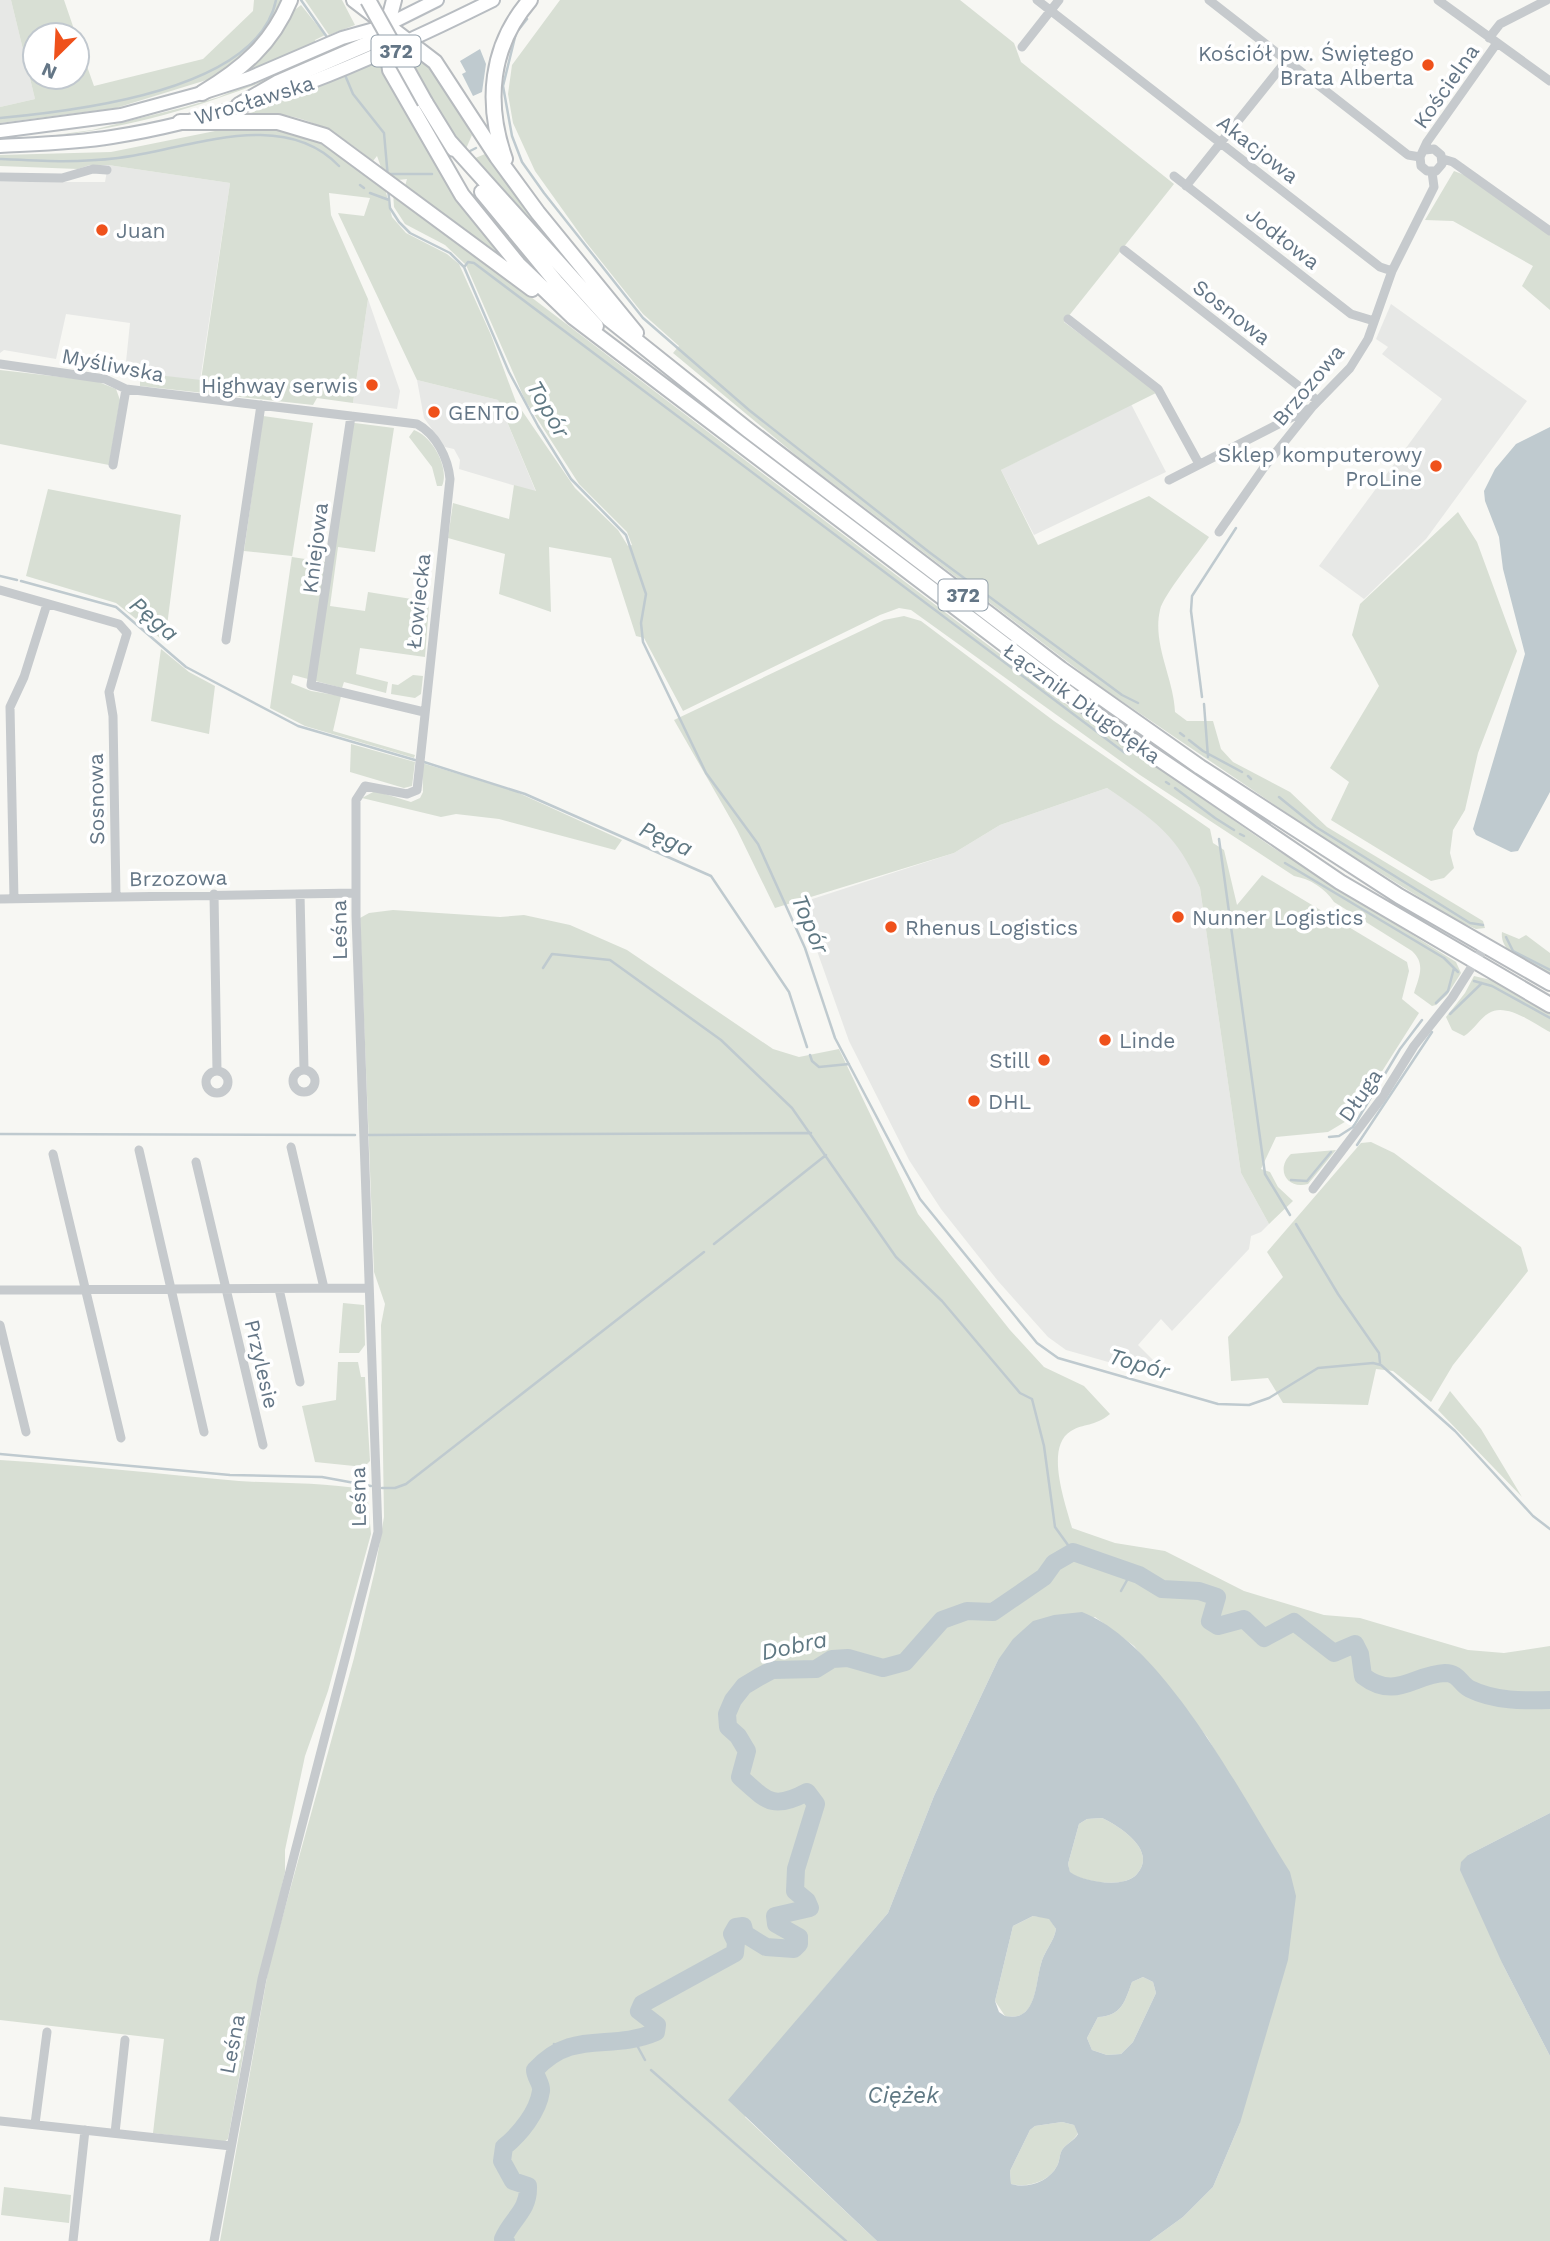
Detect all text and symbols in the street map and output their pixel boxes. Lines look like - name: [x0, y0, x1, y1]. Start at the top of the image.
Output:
- north arrow: [21, 21, 91, 91]
- road number: 372: [372, 36, 420, 66]
- street label: Kościelna: [1408, 39, 1484, 133]
- place label: Kościół pw. Świętego Brata Alberta: [1198, 41, 1414, 90]
- marker: Kościół pw. Świętego Brata Alberta: [1420, 57, 1436, 73]
- text: N: [38, 58, 60, 84]
- street label: Wrocławska: [191, 70, 317, 130]
- street label: Akacjowa: [1212, 110, 1304, 189]
- street label: Jodłowa: [1241, 201, 1325, 275]
- place label: Juan: [116, 218, 166, 243]
- marker: Juan: [94, 222, 110, 238]
- street label: Sosnowa: [1188, 274, 1276, 350]
- street label: Brzozowa: [1267, 339, 1349, 431]
- street label: Myśliwska: [60, 343, 166, 387]
- place label: Highway serwis: [201, 373, 358, 398]
- water label: Topór: [521, 375, 576, 444]
- marker: Highway serwis: [364, 377, 380, 393]
- place label: GENTO: [448, 400, 520, 425]
- marker: GENTO: [426, 404, 442, 420]
- place label: Sklep komputerowy ProLine: [1218, 442, 1422, 491]
- marker: Sklep komputerowy ProLine: [1428, 458, 1444, 474]
- street label: Kniejowa: [297, 501, 333, 595]
- street label: Łowiecka: [401, 552, 435, 650]
- road number: 372: [939, 580, 988, 610]
- water label: Pęga: [124, 591, 184, 647]
- street label: Łącznik Długołęka: [998, 638, 1166, 769]
- street label: Sosnowa: [83, 753, 109, 845]
- water label: Pęga: [635, 815, 697, 863]
- street label: Brzozowa: [129, 865, 227, 891]
- water label: Topór: [785, 890, 835, 959]
- street label: Leśna: [326, 900, 352, 960]
- place label: Nunner Logistics: [1192, 905, 1363, 930]
- marker: Nunner Logistics: [1170, 909, 1186, 925]
- place label: Rhenus Logistics: [905, 915, 1078, 940]
- marker: Rhenus Logistics: [883, 919, 899, 935]
- place label: Linde: [1119, 1028, 1175, 1053]
- marker: Linde: [1097, 1032, 1113, 1048]
- place label: Still: [989, 1048, 1031, 1073]
- marker: Still: [1036, 1052, 1052, 1068]
- street label: Długa: [1333, 1064, 1387, 1126]
- place label: DHL: [988, 1089, 1031, 1114]
- marker: DHL: [966, 1093, 982, 1109]
- street label: Przylesie: [240, 1317, 284, 1411]
- water label: Topór: [1105, 1342, 1174, 1386]
- street label: Leśna: [345, 1467, 371, 1527]
- water label: Dobra: [759, 1626, 829, 1666]
- street label: Leśna: [214, 2012, 250, 2076]
- water label: Ciężek: [867, 2082, 940, 2109]

